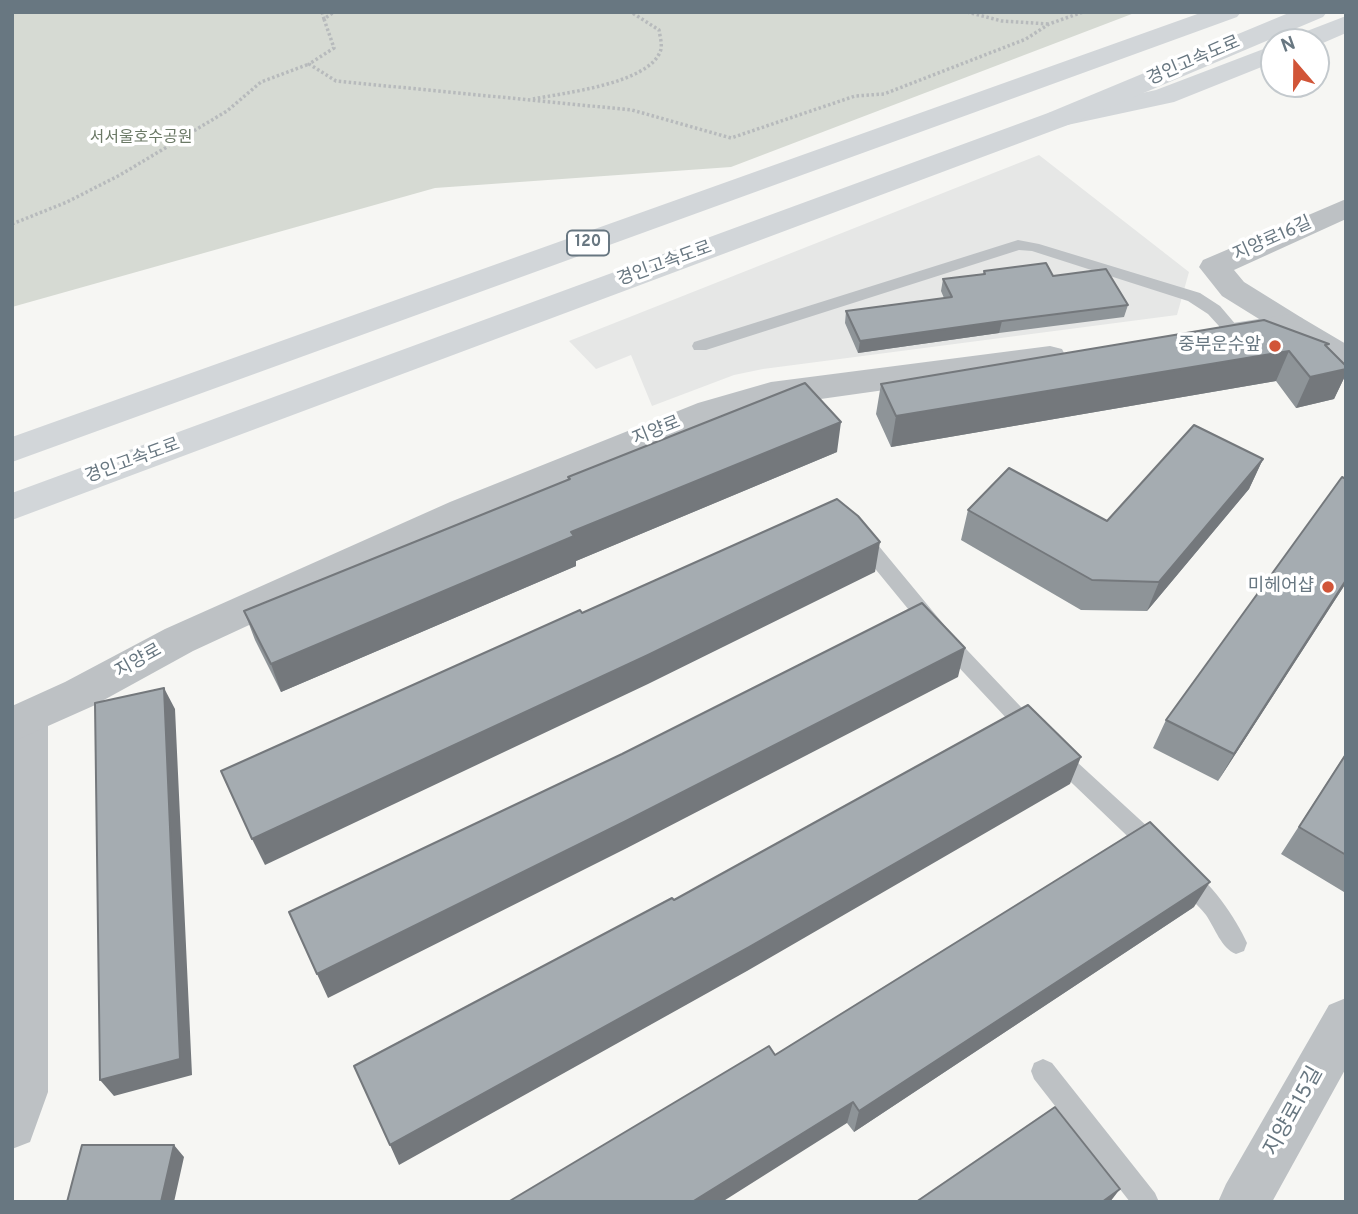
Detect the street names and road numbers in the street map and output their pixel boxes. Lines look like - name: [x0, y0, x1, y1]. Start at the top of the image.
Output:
- street label: 경인고속도로: [1144, 33, 1244, 91]
- street label: 지양로16길: [1230, 213, 1316, 267]
- road number: 120: [567, 230, 609, 256]
- street label: 경인고속도로: [615, 238, 715, 292]
- street label: 지양로: [630, 413, 684, 451]
- street label: 경인고속도로: [83, 435, 183, 489]
- street label: 지양로: [112, 641, 166, 683]
- street label: 지양로15길: [1260, 1063, 1330, 1161]

